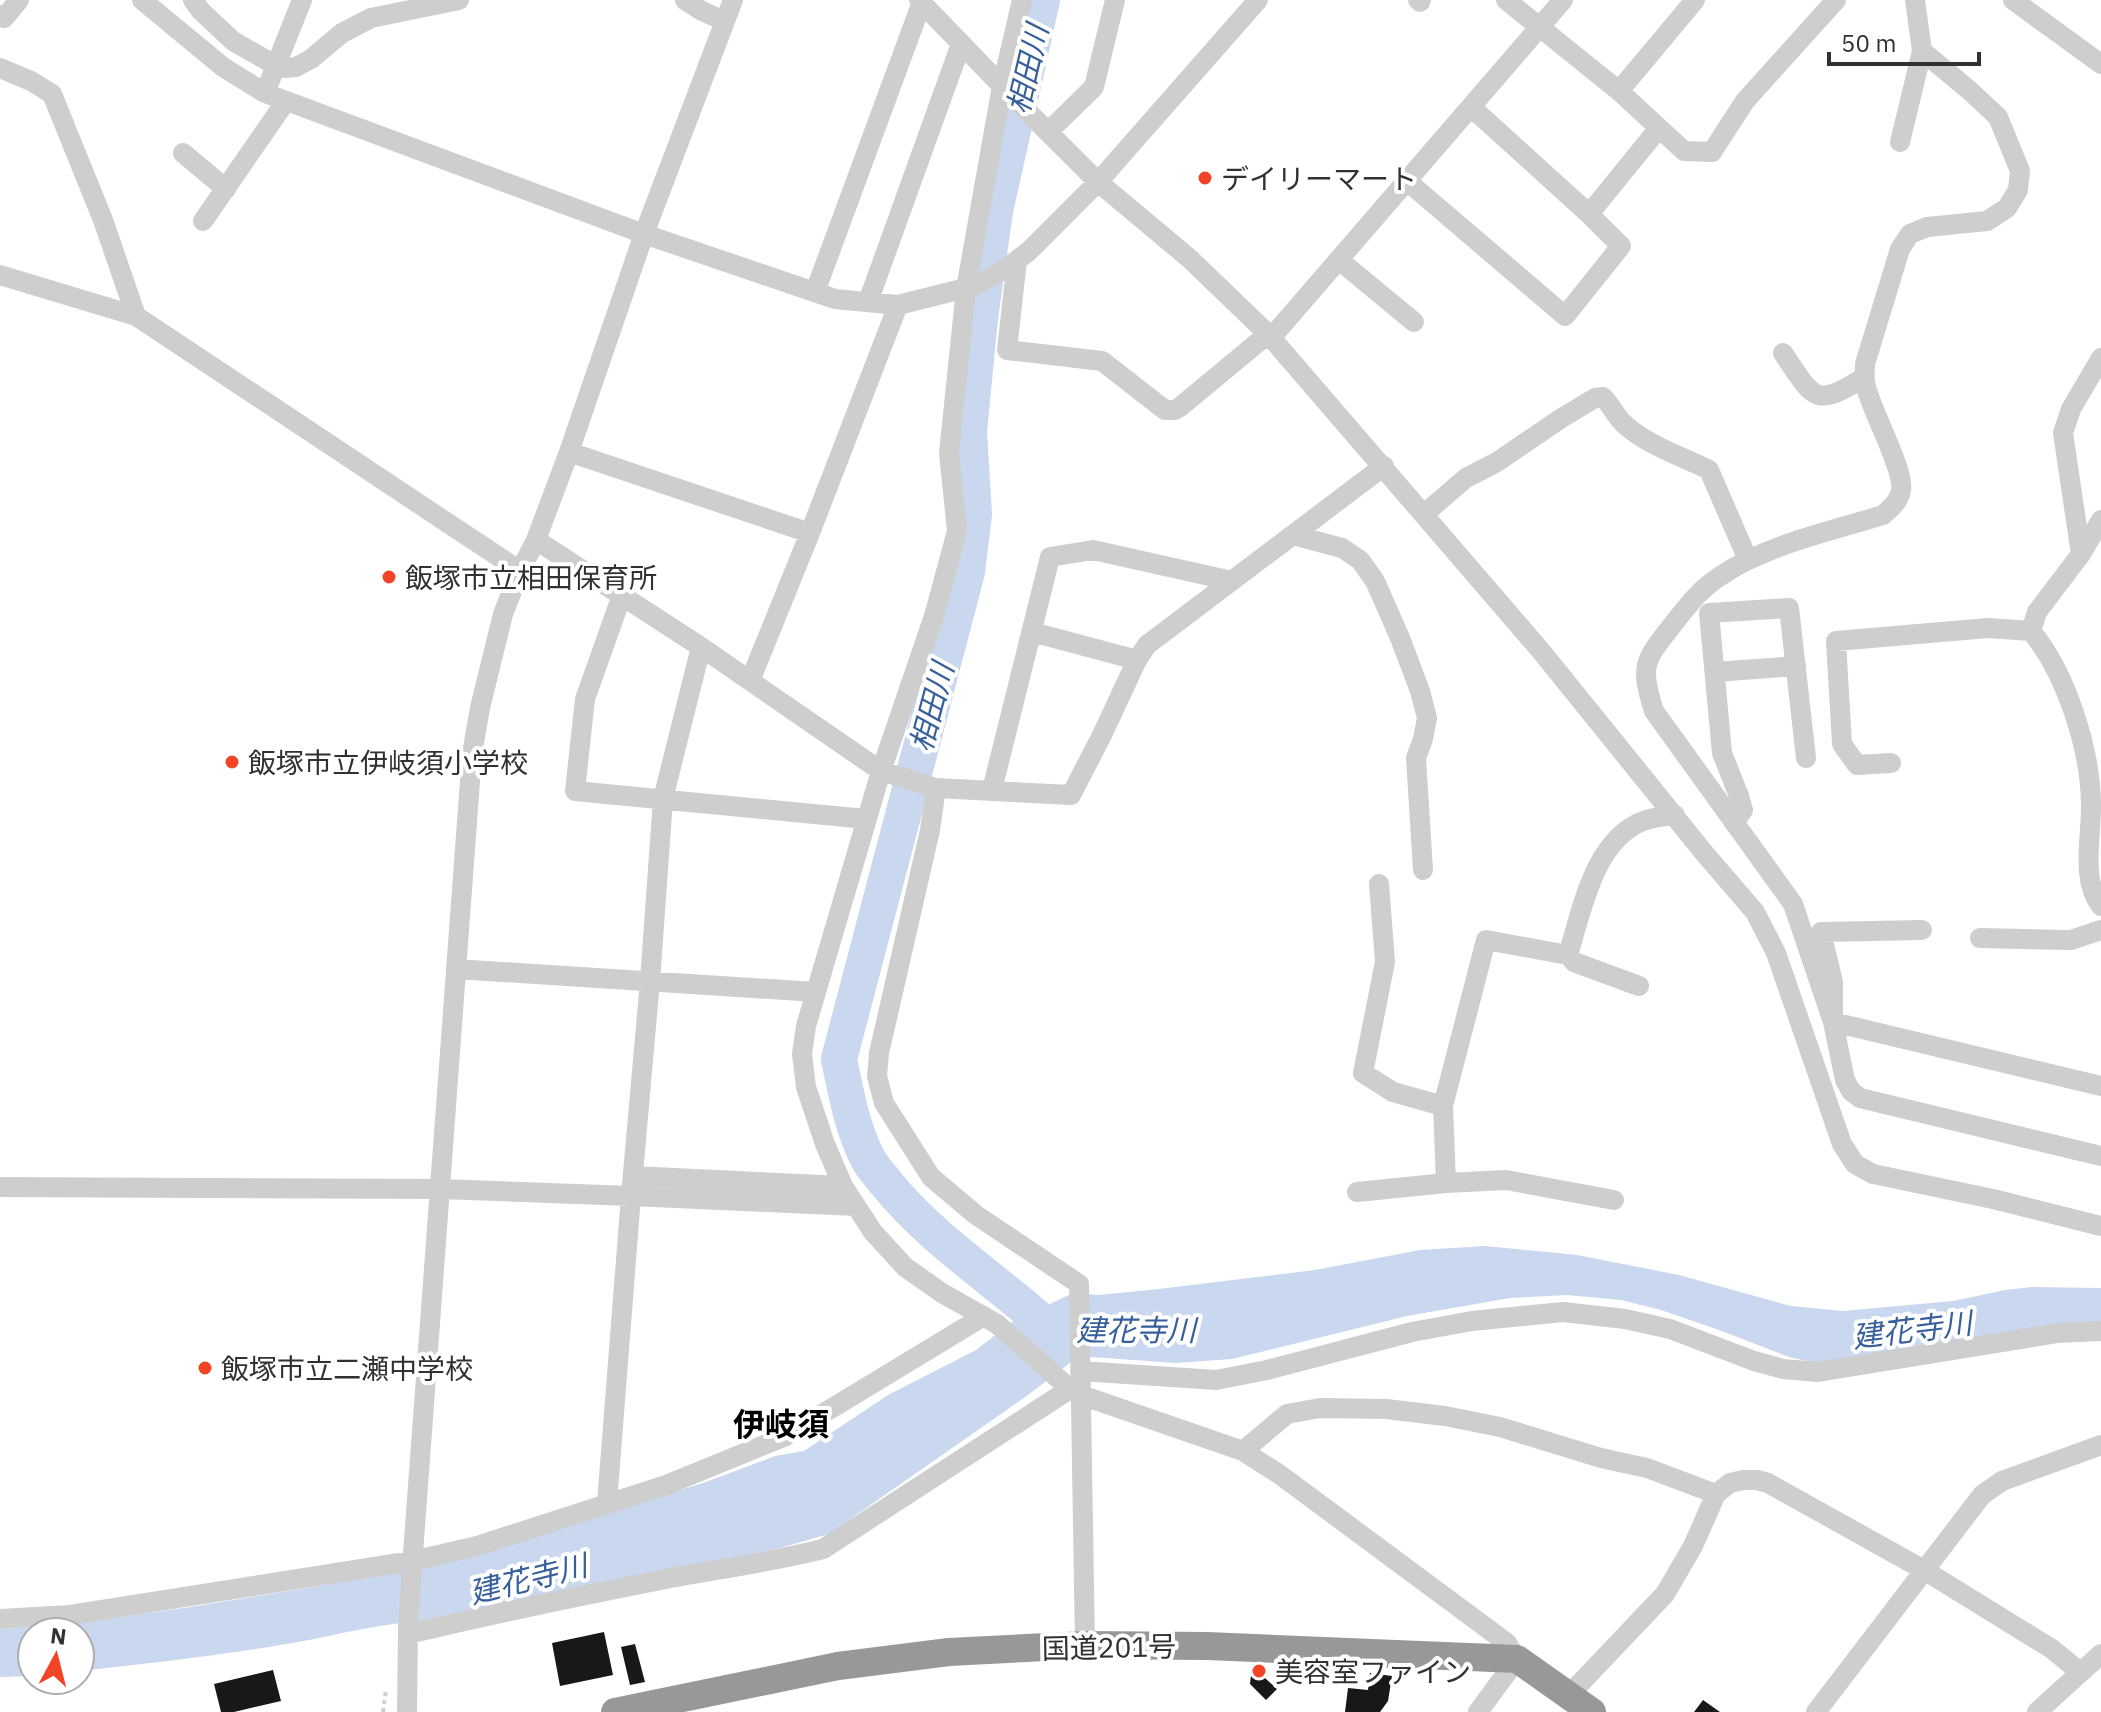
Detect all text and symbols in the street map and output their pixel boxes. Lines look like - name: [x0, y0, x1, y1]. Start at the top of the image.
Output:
- scale bar: [1829, 16, 1979, 66]
- water label: 相田川: [998, 18, 1057, 117]
- text: 50 m: [1841, 27, 1896, 59]
- place label: デイリーマート: [1221, 160, 1417, 197]
- marker: デイリーマート: [1196, 169, 1214, 187]
- place label: 飯塚市立相田保育所: [405, 559, 657, 596]
- marker: 飯塚市立相田保育所: [380, 568, 398, 586]
- water label: 相田川: [901, 656, 962, 756]
- place label: 飯塚市立伊岐須小学校: [248, 744, 528, 781]
- marker: 飯塚市立伊岐須小学校: [223, 753, 241, 771]
- water label: 建花寺川: [1850, 1302, 1977, 1356]
- water label: 建花寺川: [1076, 1310, 1199, 1349]
- place label: 飯塚市立二瀬中学校: [221, 1350, 473, 1387]
- marker: 飯塚市立二瀬中学校: [196, 1359, 214, 1377]
- district label: 伊岐須: [733, 1403, 829, 1445]
- water label: 建花寺川: [465, 1544, 594, 1611]
- north arrow: [16, 1616, 96, 1696]
- text: N: [49, 1620, 68, 1651]
- street label: 国道201号: [1041, 1627, 1177, 1667]
- place label: 美容室ファイン: [1275, 1653, 1471, 1690]
- marker: 美容室ファイン: [1250, 1662, 1268, 1680]

